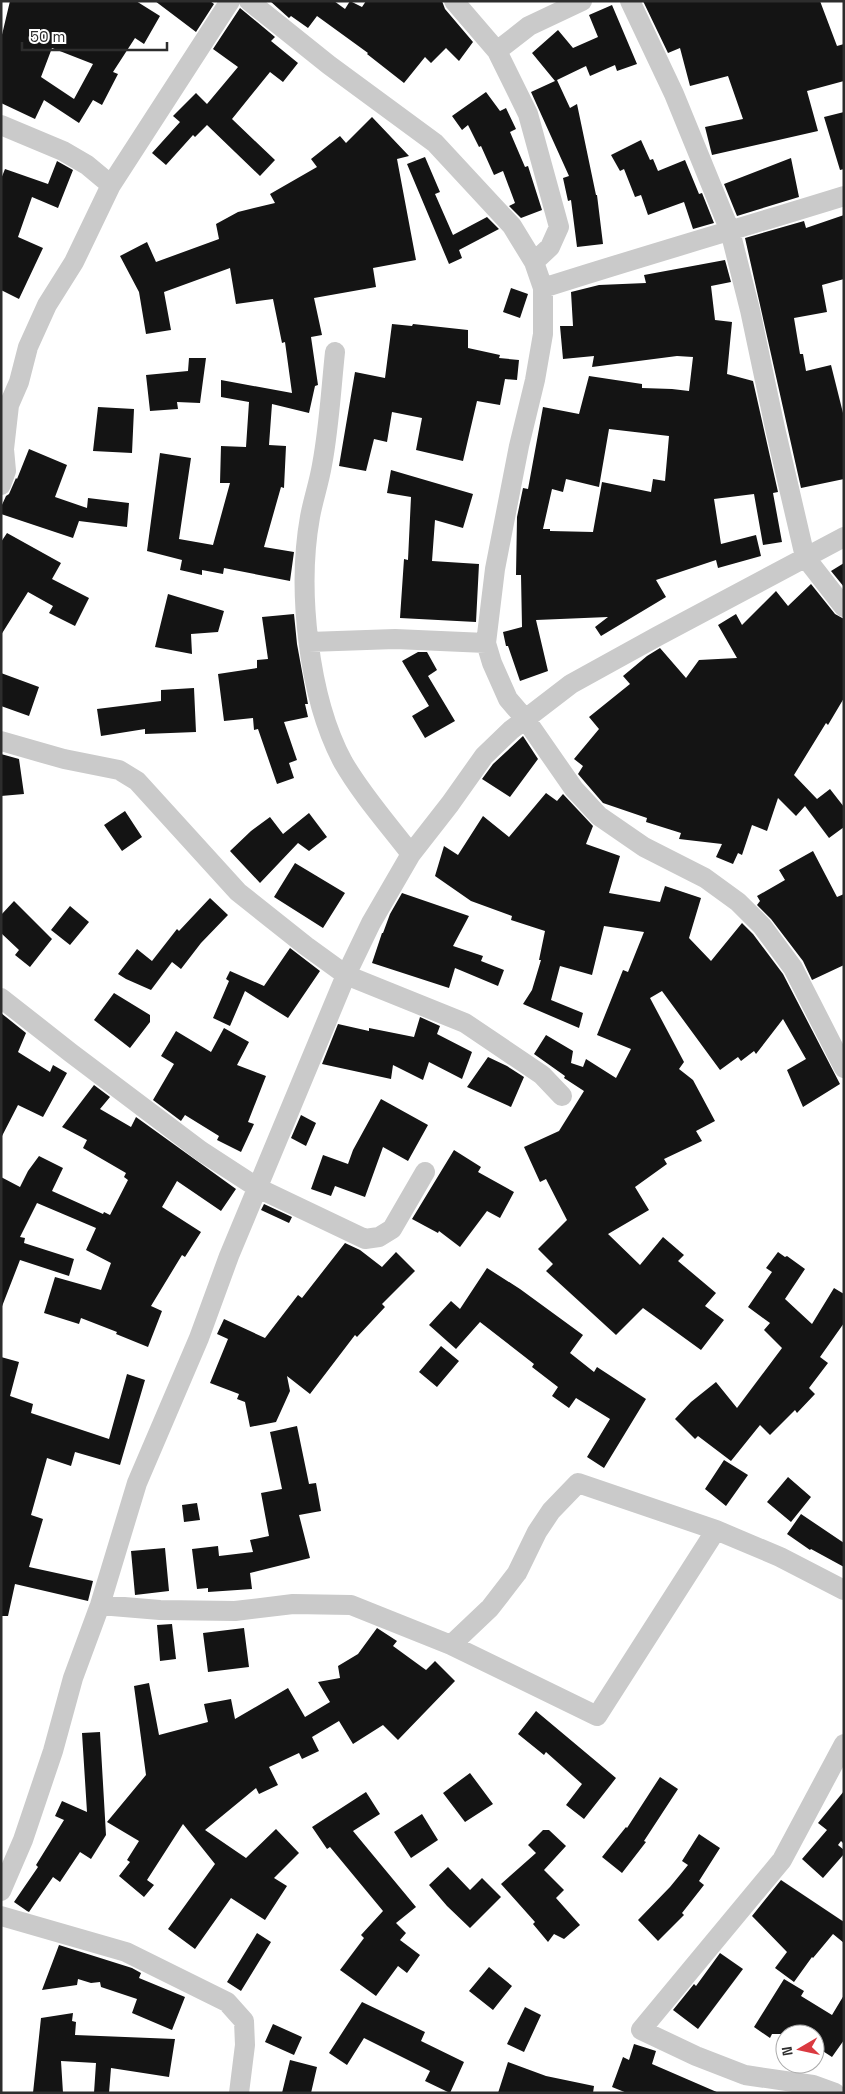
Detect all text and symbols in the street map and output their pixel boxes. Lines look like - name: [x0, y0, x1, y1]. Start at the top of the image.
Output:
- scale bar: [22, 20, 168, 52]
- text: 50 m: [30, 27, 65, 46]
- north arrow: [775, 2024, 825, 2074]
- text: N: [778, 2045, 797, 2057]

